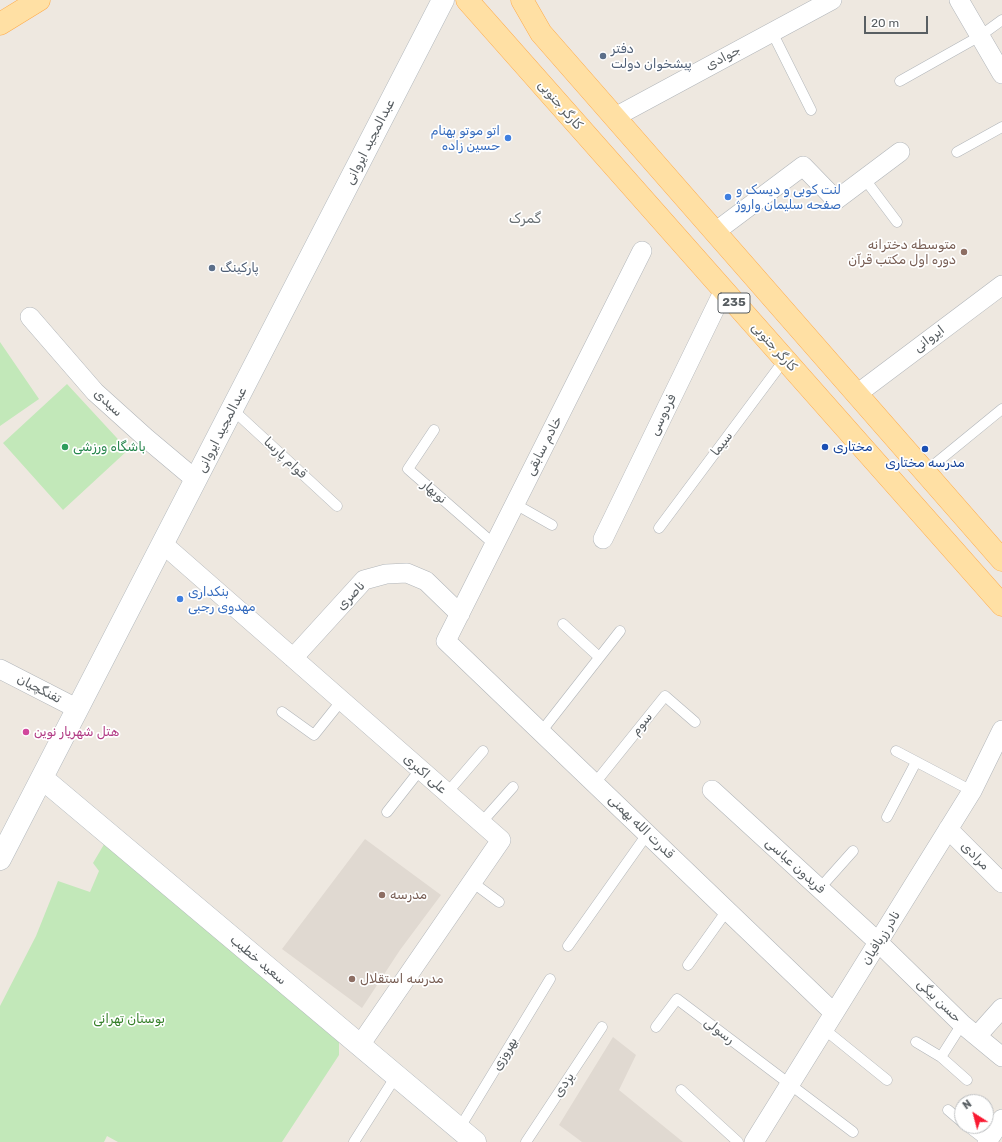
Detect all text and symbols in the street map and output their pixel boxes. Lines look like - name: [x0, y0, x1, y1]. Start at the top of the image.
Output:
- scale bar: [866, 8, 930, 34]
- text: 20 m: [871, 16, 899, 30]
- place label: دفتر پیشخوان دولت: [611, 41, 692, 72]
- street label: جوادی: [703, 42, 743, 74]
- marker: دفتر پیشخوان دولت: [598, 51, 608, 61]
- street label: کارگر جنوبی: [534, 77, 586, 133]
- street label: عبدالمجید ایروانی: [342, 97, 398, 187]
- place label: اتو موتو بهنام حسین زاده: [431, 123, 500, 154]
- marker: اتو موتو بهنام حسین زاده: [503, 133, 513, 143]
- place label: لنت کوبی و دیسک و صفحه سلیمان واروژ: [736, 182, 841, 213]
- marker: لنت کوبی و دیسک و صفحه سلیمان واروژ: [723, 192, 733, 202]
- district label: گمرک: [509, 211, 541, 227]
- place label: متوسطه دخترانه دوره اول مکتب قرآن: [848, 237, 956, 268]
- marker: متوسطه دخترانه دوره اول مکتب قرآن: [959, 247, 969, 257]
- place label: پارکینگ: [220, 260, 259, 276]
- marker: پارکینگ: [207, 263, 217, 273]
- road number: 235: [718, 293, 750, 313]
- street label: کارگر جنوبی: [748, 319, 800, 375]
- street label: ایروانی: [910, 322, 948, 356]
- street label: عبدالمجید ایروانی: [194, 385, 250, 475]
- street label: سیدی: [90, 386, 126, 420]
- street label: فردوسی: [646, 392, 680, 438]
- street label: خادم سابقی: [522, 414, 566, 478]
- street label: سیما: [708, 429, 736, 459]
- street label: قوام پارسا: [260, 434, 310, 482]
- place label: باشگاه ورزشی: [73, 439, 146, 455]
- place label: مختاری: [833, 439, 873, 455]
- marker: باشگاه ورزشی: [60, 442, 70, 452]
- marker: مختاری: [820, 442, 830, 452]
- marker: مدرسه مختاری: [920, 444, 930, 454]
- place label: مدرسه مختاری: [885, 455, 965, 471]
- street label: نوبهار: [418, 477, 450, 507]
- street label: ناصری: [334, 578, 368, 614]
- place label: بنکداری مهدوی رجبی: [188, 584, 256, 615]
- marker: بنکداری مهدوی رجبی: [175, 594, 185, 604]
- street label: تفنگچیان: [14, 671, 64, 707]
- street label: سوم: [628, 709, 656, 739]
- place label: هتل شهریار نوین: [34, 724, 119, 740]
- marker: هتل شهریار نوین: [21, 727, 31, 737]
- street label: علی اکبری: [400, 751, 450, 797]
- street label: قدرت الله بهمنی: [605, 792, 677, 862]
- street label: فریدون عباسی: [762, 835, 828, 897]
- street label: مرادی: [957, 838, 993, 874]
- place label: مدرسه: [390, 887, 427, 903]
- marker: مدرسه: [377, 890, 387, 900]
- street label: نادر زربافیان: [858, 908, 904, 968]
- street label: سعید خطیب: [227, 932, 289, 988]
- place label: مدرسه استقلال: [360, 971, 443, 987]
- marker: مدرسه استقلال: [347, 974, 357, 984]
- street label: حسن بیگی: [913, 976, 965, 1026]
- park label: بوستان تهرانی: [93, 1011, 165, 1027]
- street label: رسولی: [701, 1015, 737, 1047]
- street label: بهروزی: [489, 1035, 521, 1073]
- street label: یزدی: [550, 1070, 578, 1100]
- north arrow: [954, 1094, 994, 1134]
- text: N: [960, 1097, 974, 1112]

